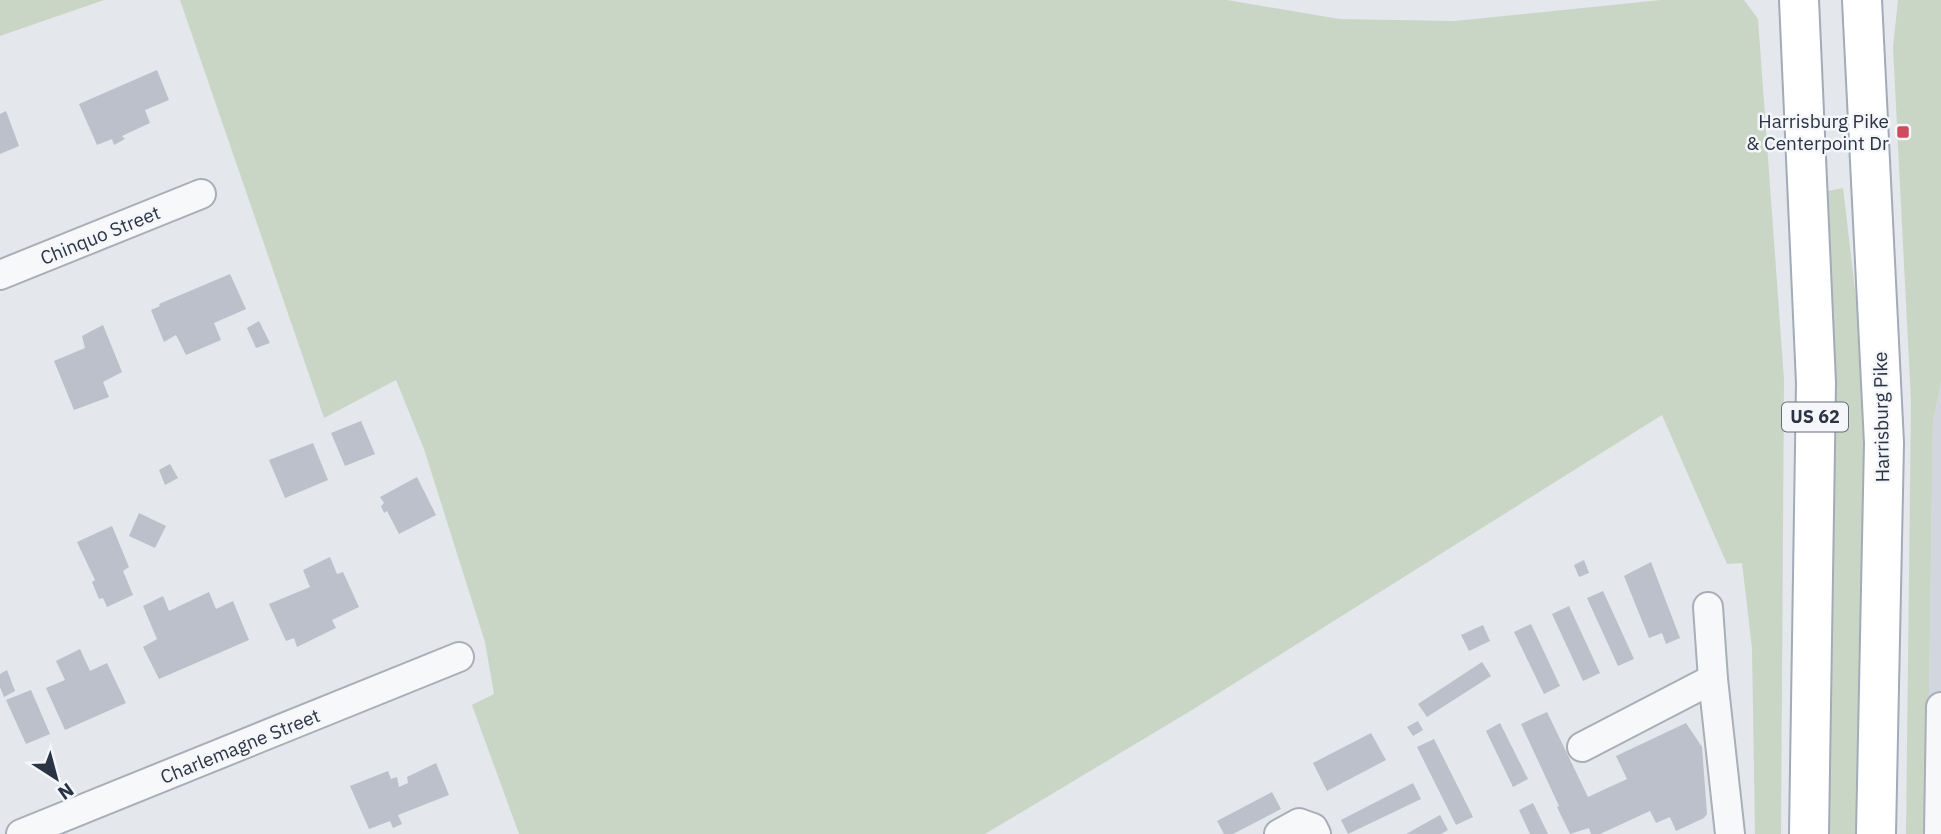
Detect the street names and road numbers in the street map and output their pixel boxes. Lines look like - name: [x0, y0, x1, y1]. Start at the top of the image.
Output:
- street label: Chinquo Street: [37, 200, 163, 270]
- street label: Harrisburg Pike: [1868, 351, 1894, 483]
- road number: US 62: [1782, 402, 1848, 432]
- street label: Charlemagne Street: [157, 703, 323, 789]

